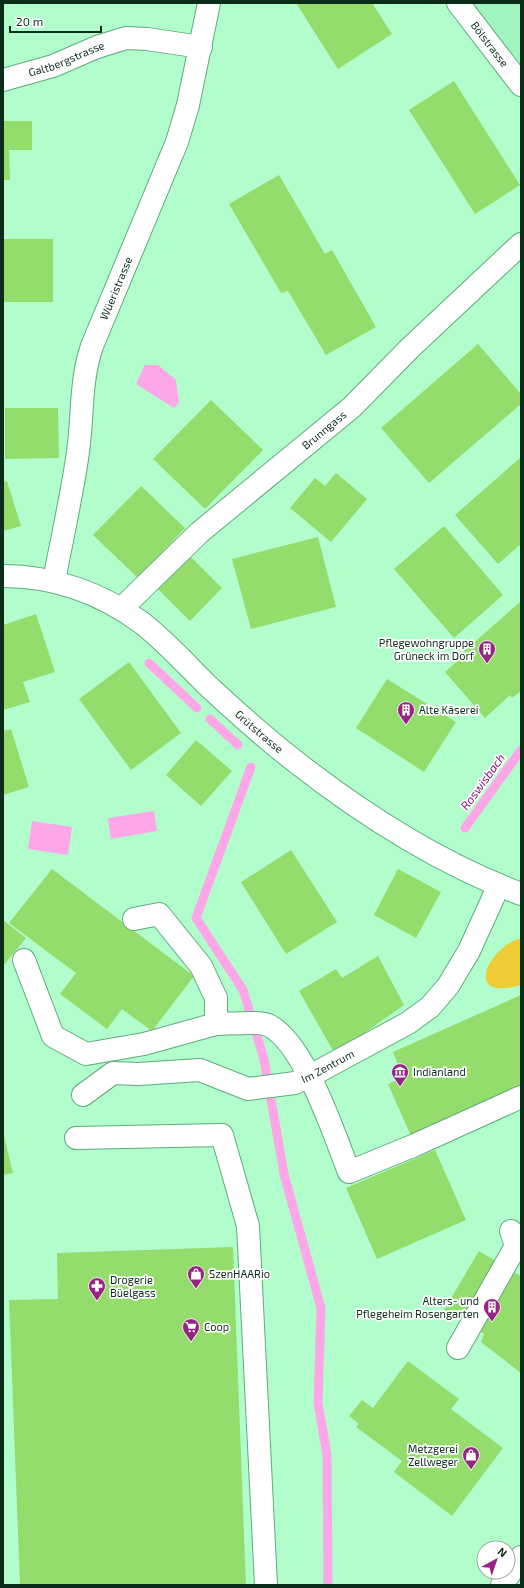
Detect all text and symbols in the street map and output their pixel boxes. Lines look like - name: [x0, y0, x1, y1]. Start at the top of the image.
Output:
- scale bar: [10, 8, 101, 34]
- text: 20 m: [16, 14, 43, 28]
- street label: Bölstrasse: [469, 19, 512, 69]
- street label: Galtbergstrasse: [27, 38, 106, 79]
- street label: Wüeristrasse: [97, 255, 135, 321]
- street label: Brunngass: [299, 407, 349, 452]
- place label: Pflegewohngruppe Grüneck im Dorf: [379, 636, 475, 662]
- building icon: Pflegewohngruppe Grüneck im Dorf: [477, 639, 497, 664]
- building icon: Alte Käserei: [396, 700, 416, 725]
- place label: Alte Käserei: [419, 703, 479, 716]
- street label: Grütstrasse: [233, 707, 286, 755]
- water label: Roswisbach: [457, 751, 507, 812]
- street label: Im Zentrum: [299, 1046, 356, 1085]
- museum icon: Indianland: [390, 1062, 410, 1087]
- place label: Indianland: [413, 1065, 466, 1078]
- shop icon: SzenHAARio: [186, 1264, 206, 1289]
- place label: SzenHAARio: [209, 1267, 270, 1280]
- place label: Drogerie Büelgass: [110, 1273, 156, 1299]
- pharmacy icon: Drogerie Büelgass: [87, 1276, 107, 1301]
- place label: Alters- und Pflegeheim Rosengarten: [356, 1294, 479, 1320]
- building icon: Alters- und Pflegeheim Rosengarten: [482, 1297, 502, 1322]
- supermarket icon: Coop: [181, 1317, 201, 1342]
- place label: Coop: [204, 1320, 229, 1333]
- place label: Metzgerei Zellweger: [408, 1442, 459, 1468]
- shop icon: Metzgerei Zellweger: [461, 1445, 481, 1470]
- north arrow: [476, 1540, 516, 1580]
- text: N: [496, 1544, 510, 1560]

